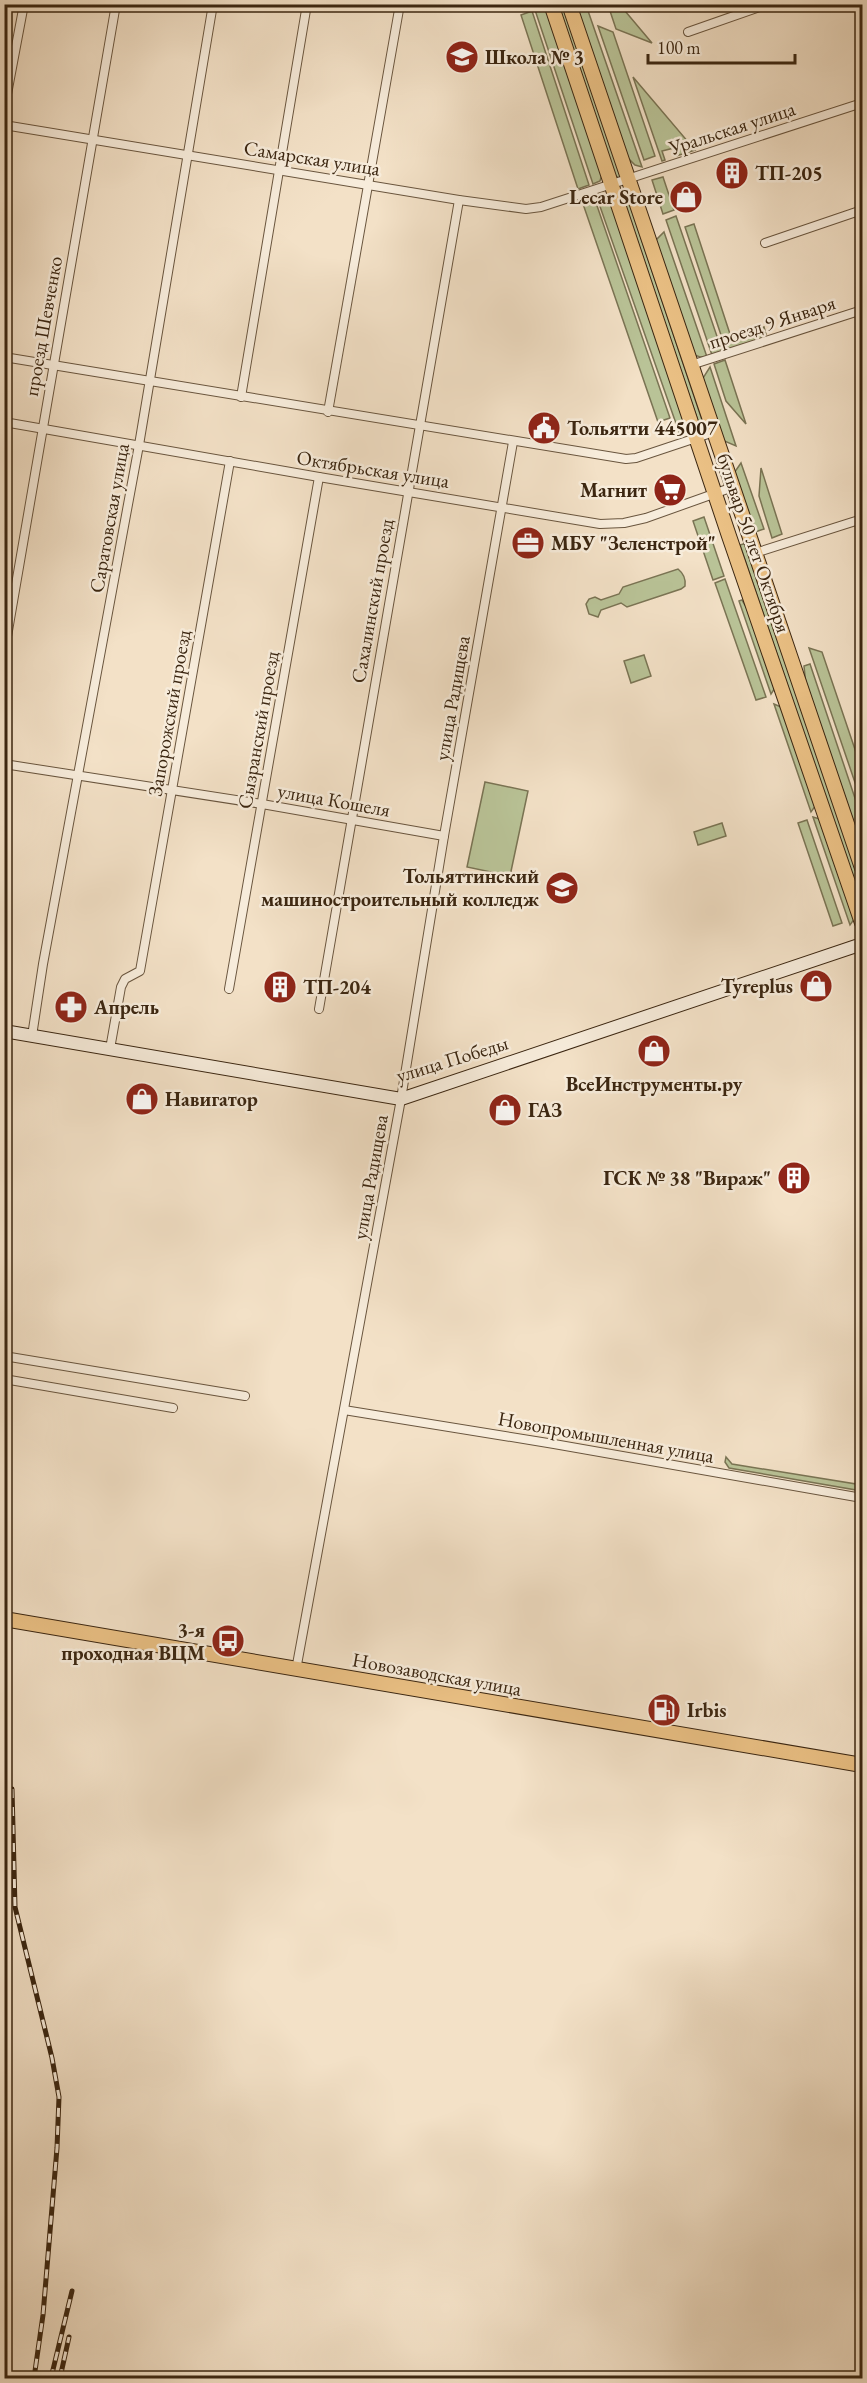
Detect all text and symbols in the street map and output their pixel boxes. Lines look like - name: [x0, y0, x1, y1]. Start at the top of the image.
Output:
- scale bar: [648, 27, 795, 65]
- text: 100 m: [657, 36, 701, 59]
- school or university icon: Школа № 3: [444, 39, 480, 75]
- place label: Школа № 3: [485, 44, 584, 70]
- street label: Уральская улица: [665, 95, 798, 161]
- street label: Самарская улица: [242, 134, 382, 182]
- building icon: ТП-205: [714, 155, 750, 191]
- place label: ТП-205: [755, 160, 823, 186]
- shop icon: Lecar Store: [668, 179, 704, 215]
- place label: Lecar Store: [569, 184, 663, 210]
- street label: проезд Шевченко: [18, 254, 68, 398]
- street label: проезд 9 Января: [705, 289, 839, 355]
- public building icon: Тольятти 445007: [526, 410, 562, 446]
- place label: Тольятти 445007: [567, 415, 718, 441]
- street label: Саратовская улица: [83, 441, 135, 595]
- street label: Октябрьская улица: [295, 444, 451, 494]
- street label: бульвар 50 лет Октября: [711, 450, 797, 636]
- supermarket icon: Магнит: [652, 472, 688, 508]
- place label: Магнит: [580, 477, 647, 503]
- street label: Сахалинский проезд: [345, 517, 399, 685]
- office icon: МБУ "Зеленстрой": [510, 525, 546, 561]
- place label: МБУ "Зеленстрой": [551, 530, 716, 556]
- street label: Запорожский проезд: [142, 628, 196, 798]
- street label: улица Радищева: [428, 633, 476, 763]
- street label: Сызранский проезд: [231, 649, 285, 811]
- street label: улица Кошеля: [276, 777, 392, 823]
- place label: Тольяттинский машиностроительный колледж: [261, 863, 539, 912]
- school or university icon: Тольяттинский машиностроительный колледж: [544, 870, 580, 906]
- shop icon: Tyreplus: [798, 968, 834, 1004]
- building icon: ТП-204: [262, 969, 298, 1005]
- place label: Tyreplus: [721, 973, 793, 999]
- place label: ТП-204: [303, 974, 371, 1000]
- pharmacy icon: Апрель: [53, 989, 89, 1025]
- place label: Апрель: [93, 994, 159, 1020]
- street label: улица Победы: [393, 1030, 511, 1088]
- shop icon: ВсеИнструменты.ру: [636, 1033, 672, 1069]
- place label: ВсеИнструменты.ру: [566, 1071, 743, 1097]
- shop icon: Навигатор: [124, 1081, 160, 1117]
- place label: Навигатор: [165, 1086, 258, 1112]
- shop icon: ГАЗ: [487, 1092, 523, 1128]
- place label: ГАЗ: [528, 1097, 562, 1123]
- street label: улица Радищева: [346, 1112, 394, 1242]
- building icon: ГСК № 38 "Вираж": [776, 1160, 812, 1196]
- place label: ГСК № 38 "Вираж": [603, 1165, 771, 1191]
- street label: Новопромышленная улица: [496, 1405, 716, 1469]
- place label: 3-я проходная ВЦМ: [61, 1617, 205, 1666]
- bus stop icon: 3-я проходная ВЦМ: [210, 1623, 246, 1659]
- street label: Новозаводская улица: [350, 1646, 524, 1702]
- fuel station icon: Irbis: [646, 1692, 682, 1728]
- place label: Irbis: [687, 1697, 727, 1723]

